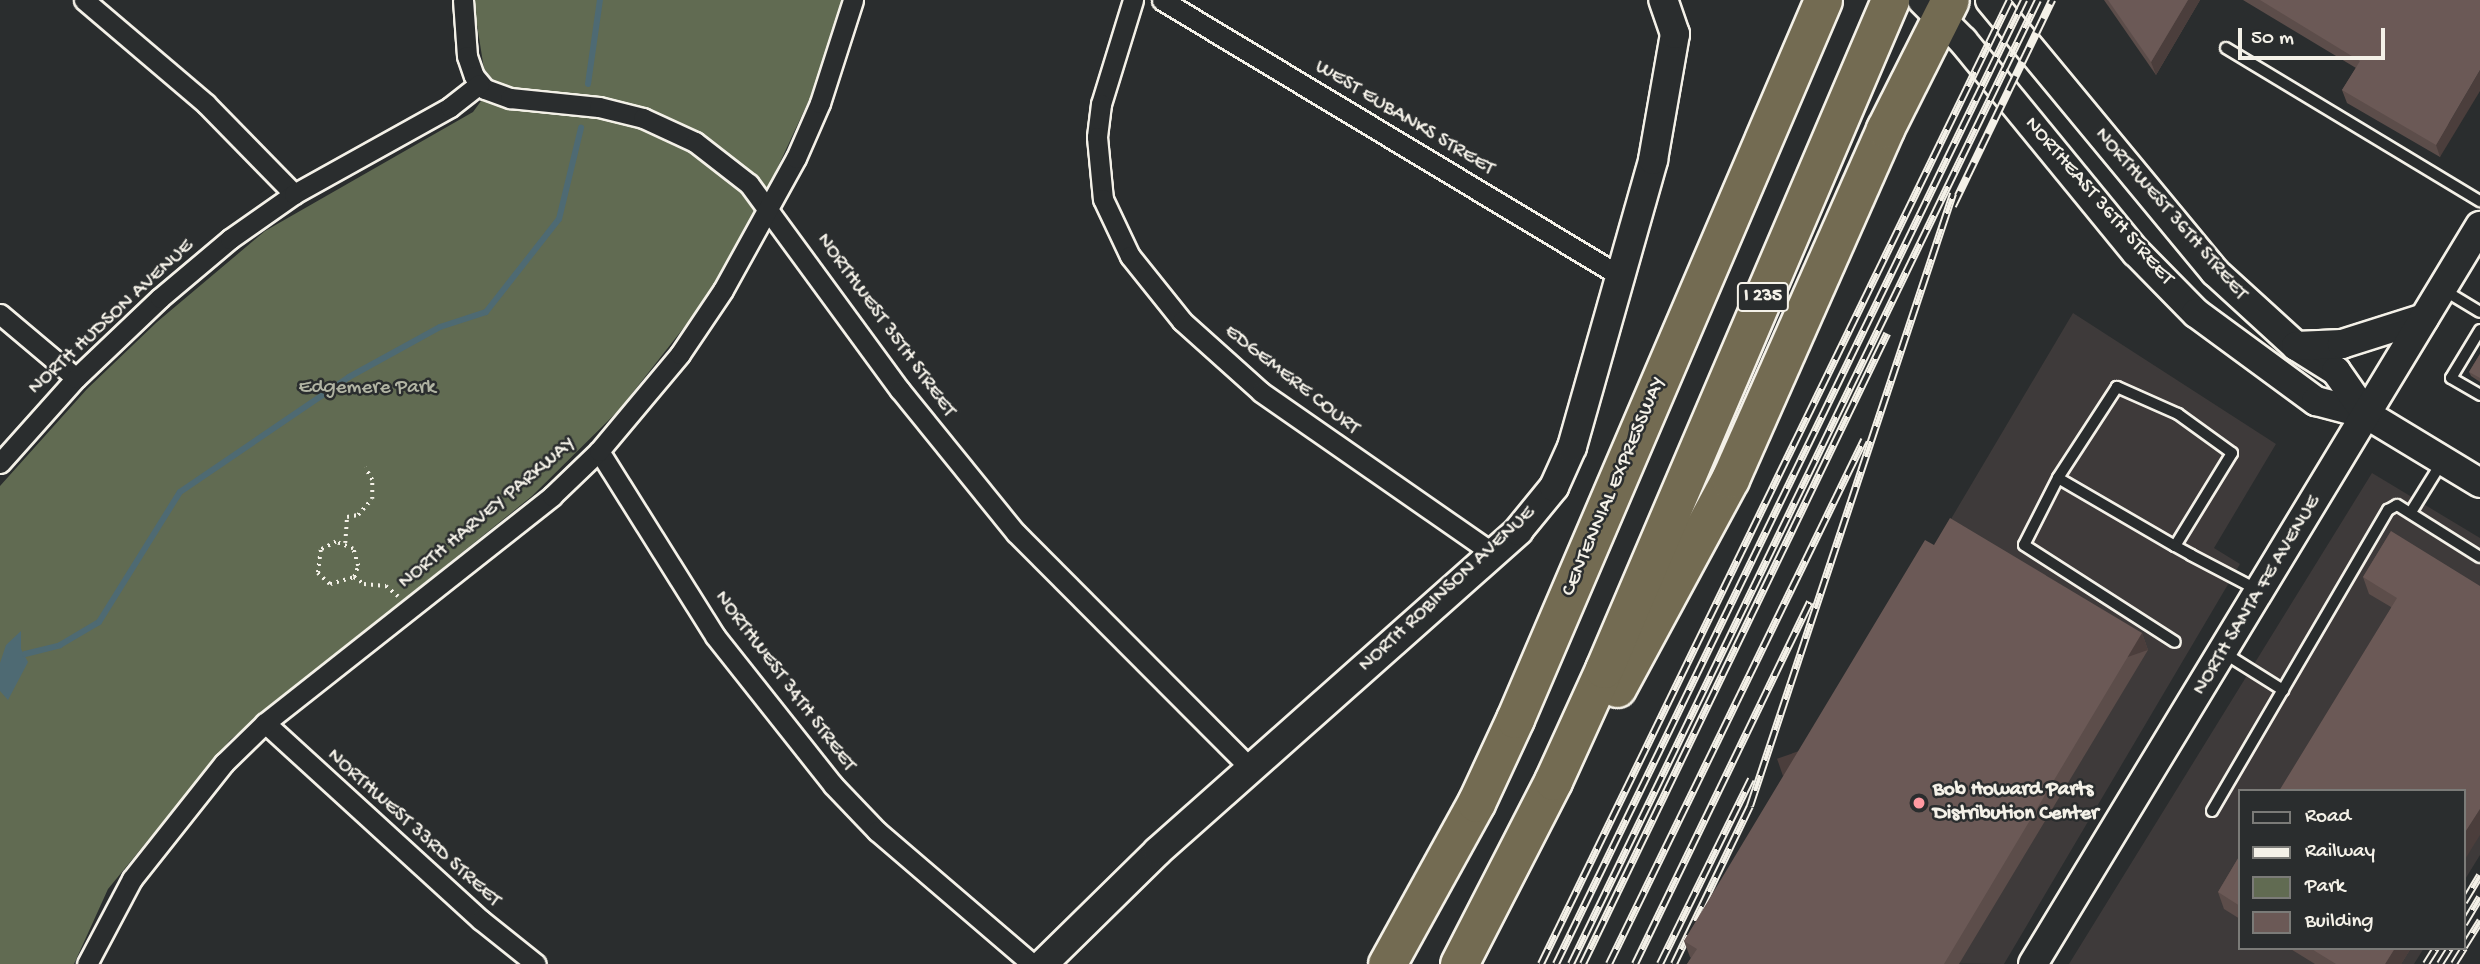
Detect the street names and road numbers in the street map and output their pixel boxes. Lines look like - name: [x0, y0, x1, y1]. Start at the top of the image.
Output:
- street label: WEST EUBANKS STREET: [1310, 55, 1498, 183]
- street label: NORTHEAST 36TH STREET: [2018, 112, 2178, 292]
- street label: NORTHWEST 36TH STREET: [2088, 123, 2252, 307]
- street label: NORTHWEST 35TH STREET: [810, 229, 960, 423]
- street label: NORTH HUDSON AVENUE: [24, 235, 200, 401]
- road number: I 235: [1737, 282, 1789, 312]
- street label: EDGEMERE COURT: [1218, 320, 1364, 442]
- street label: CENTENNIAL EXPRESSWAY: [1557, 373, 1673, 601]
- street label: NORTH HARVEY PARKWAY: [394, 432, 582, 596]
- street label: NORTH SANTA FE AVENUE: [2188, 492, 2328, 700]
- street label: NORTH ROBINSON AVENUE: [1354, 501, 1542, 679]
- street label: NORTHWEST 34TH STREET: [708, 587, 860, 777]
- street label: NORTHWEST 33RD STREET: [321, 744, 505, 914]

